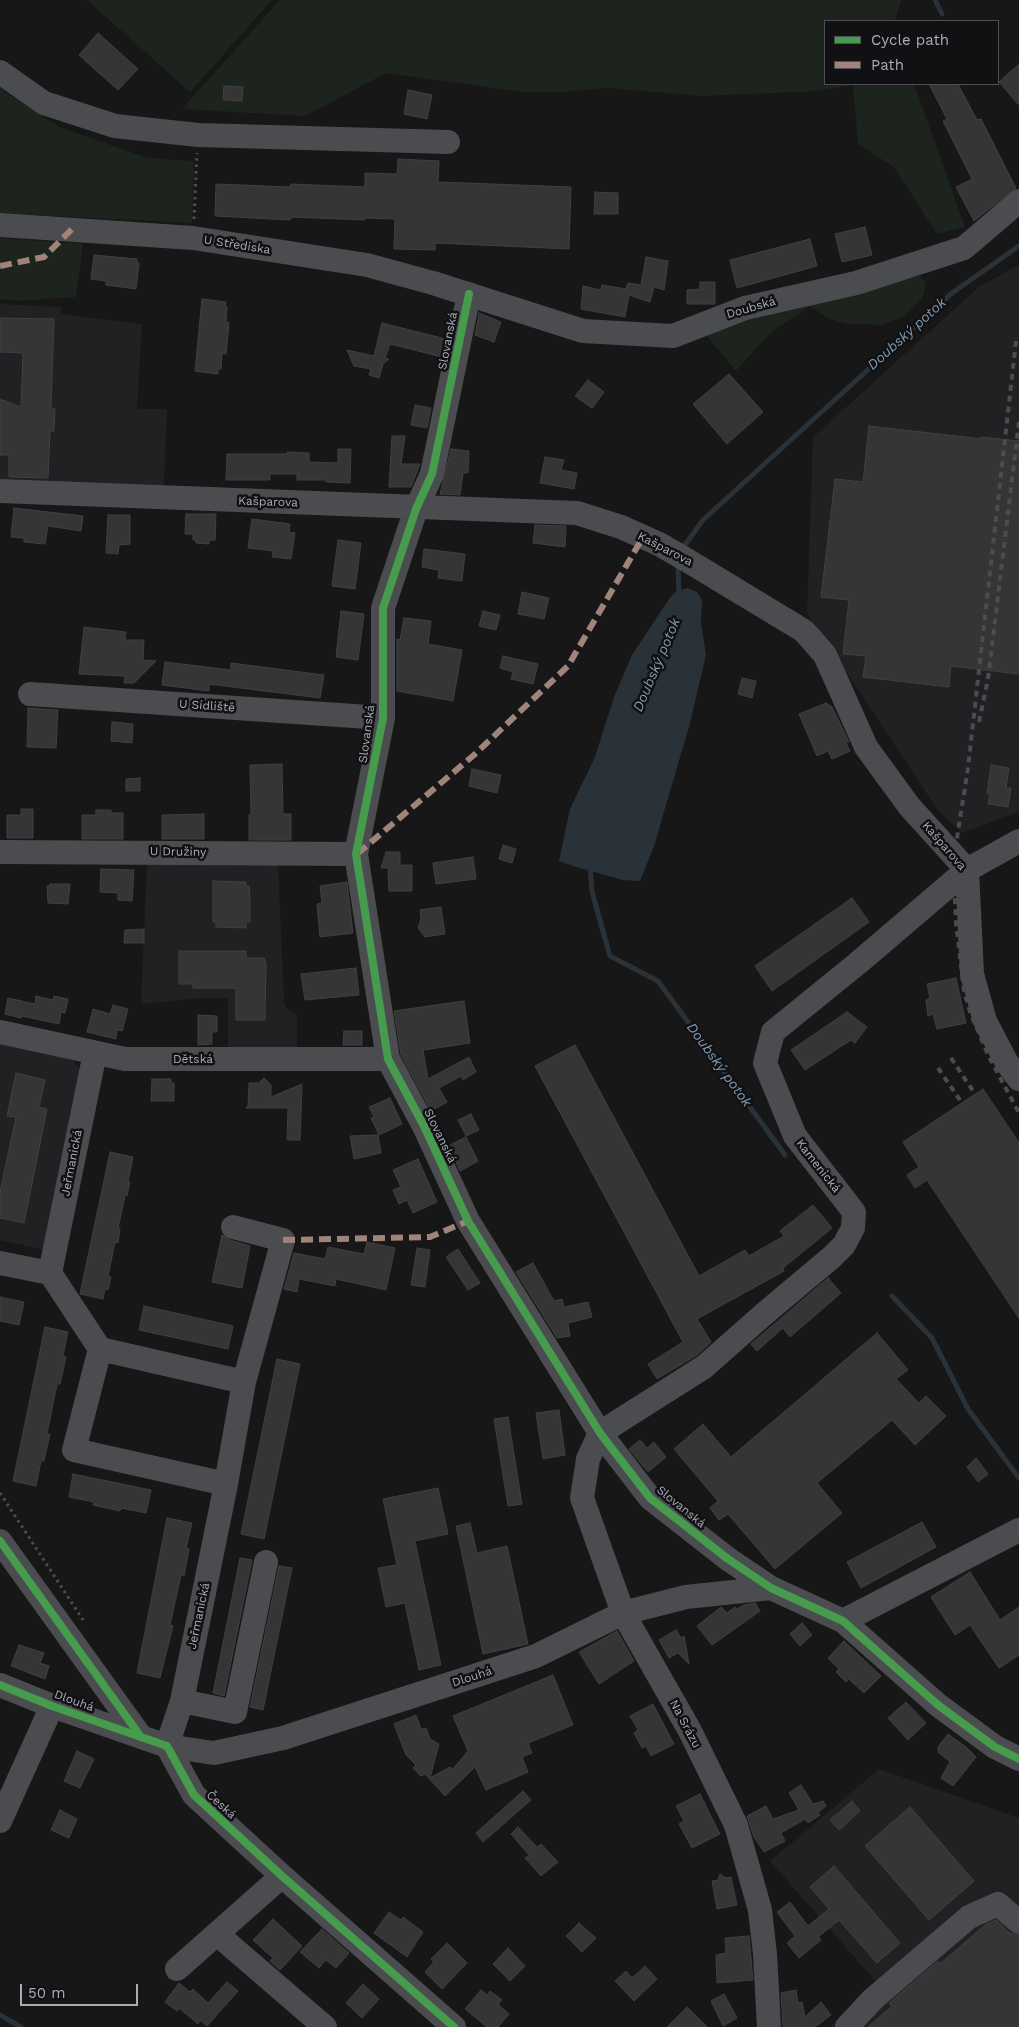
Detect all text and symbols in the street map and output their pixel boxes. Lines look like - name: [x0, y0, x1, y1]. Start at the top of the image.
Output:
- legend: [824, 20, 999, 85]
- text: Cycle path: [871, 31, 949, 49]
- text: Path: [871, 56, 904, 74]
- street label: U Střediska: [203, 233, 271, 257]
- street label: Doubská: [725, 294, 777, 322]
- water label: Doubský potok: [864, 294, 950, 374]
- street label: Slovanská: [435, 311, 461, 371]
- street label: Kašparova: [238, 494, 298, 510]
- street label: Kašparova: [635, 529, 695, 569]
- water label: Doubský potok: [630, 616, 684, 714]
- street label: U Sídliště: [179, 697, 235, 715]
- street label: Slovanská: [356, 704, 378, 764]
- street label: Kašparova: [919, 819, 969, 873]
- street label: U Družiny: [150, 844, 206, 860]
- water label: Doubský potok: [683, 1020, 755, 1110]
- street label: Dětská: [173, 1052, 213, 1066]
- street label: Slovanská: [421, 1106, 459, 1166]
- street label: Jeřmanická: [58, 1128, 86, 1198]
- street label: Kamenická: [793, 1136, 843, 1196]
- street label: Slovanská: [654, 1483, 708, 1531]
- street label: Jeřmanická: [185, 1581, 213, 1651]
- street label: Dlouhá: [450, 1664, 494, 1690]
- street label: Dlouhá: [52, 1687, 96, 1715]
- street label: Na Srázu: [666, 1697, 704, 1751]
- street label: Česká: [203, 1788, 239, 1822]
- scale bar: [22, 1974, 140, 2006]
- text: 50 m: [28, 1984, 65, 2002]

